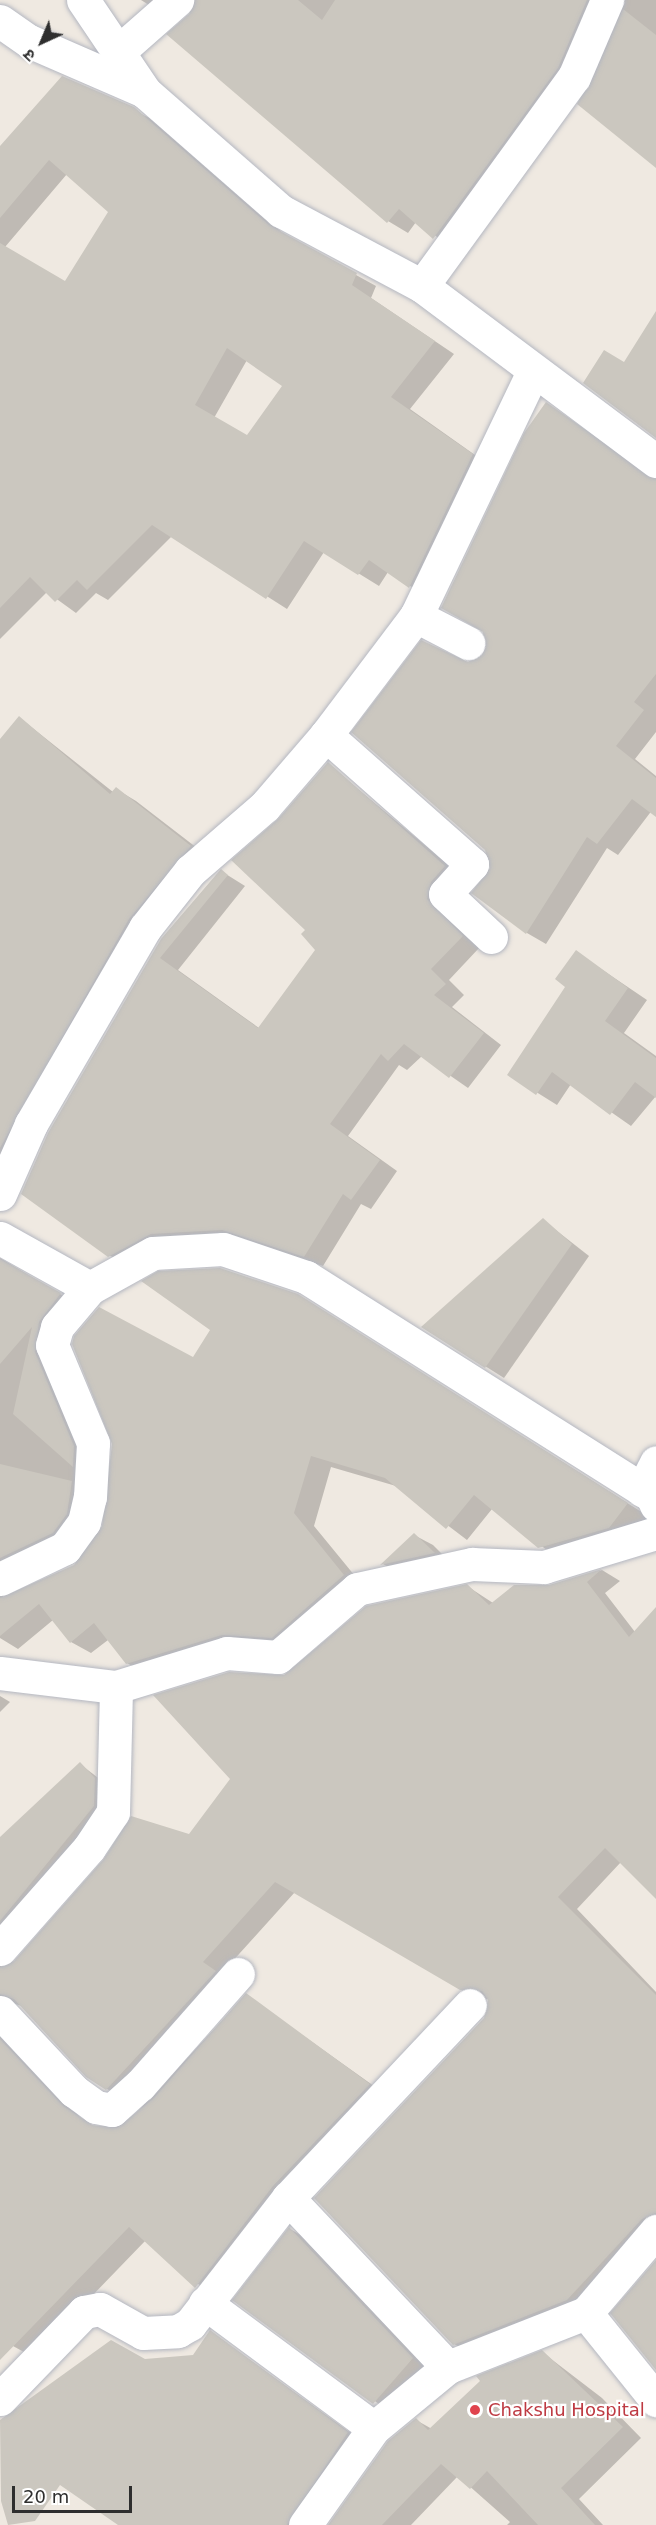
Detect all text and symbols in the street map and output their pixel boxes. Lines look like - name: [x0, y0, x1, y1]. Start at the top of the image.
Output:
- north arrow: [12, 12, 72, 72]
- text: उ: [19, 45, 39, 65]
- place label: Chakshu Hospital: [488, 2399, 645, 2421]
- marker: Chakshu Hospital: [466, 2401, 484, 2419]
- scale bar: [15, 2474, 135, 2512]
- text: 20 m: [23, 2486, 69, 2507]

